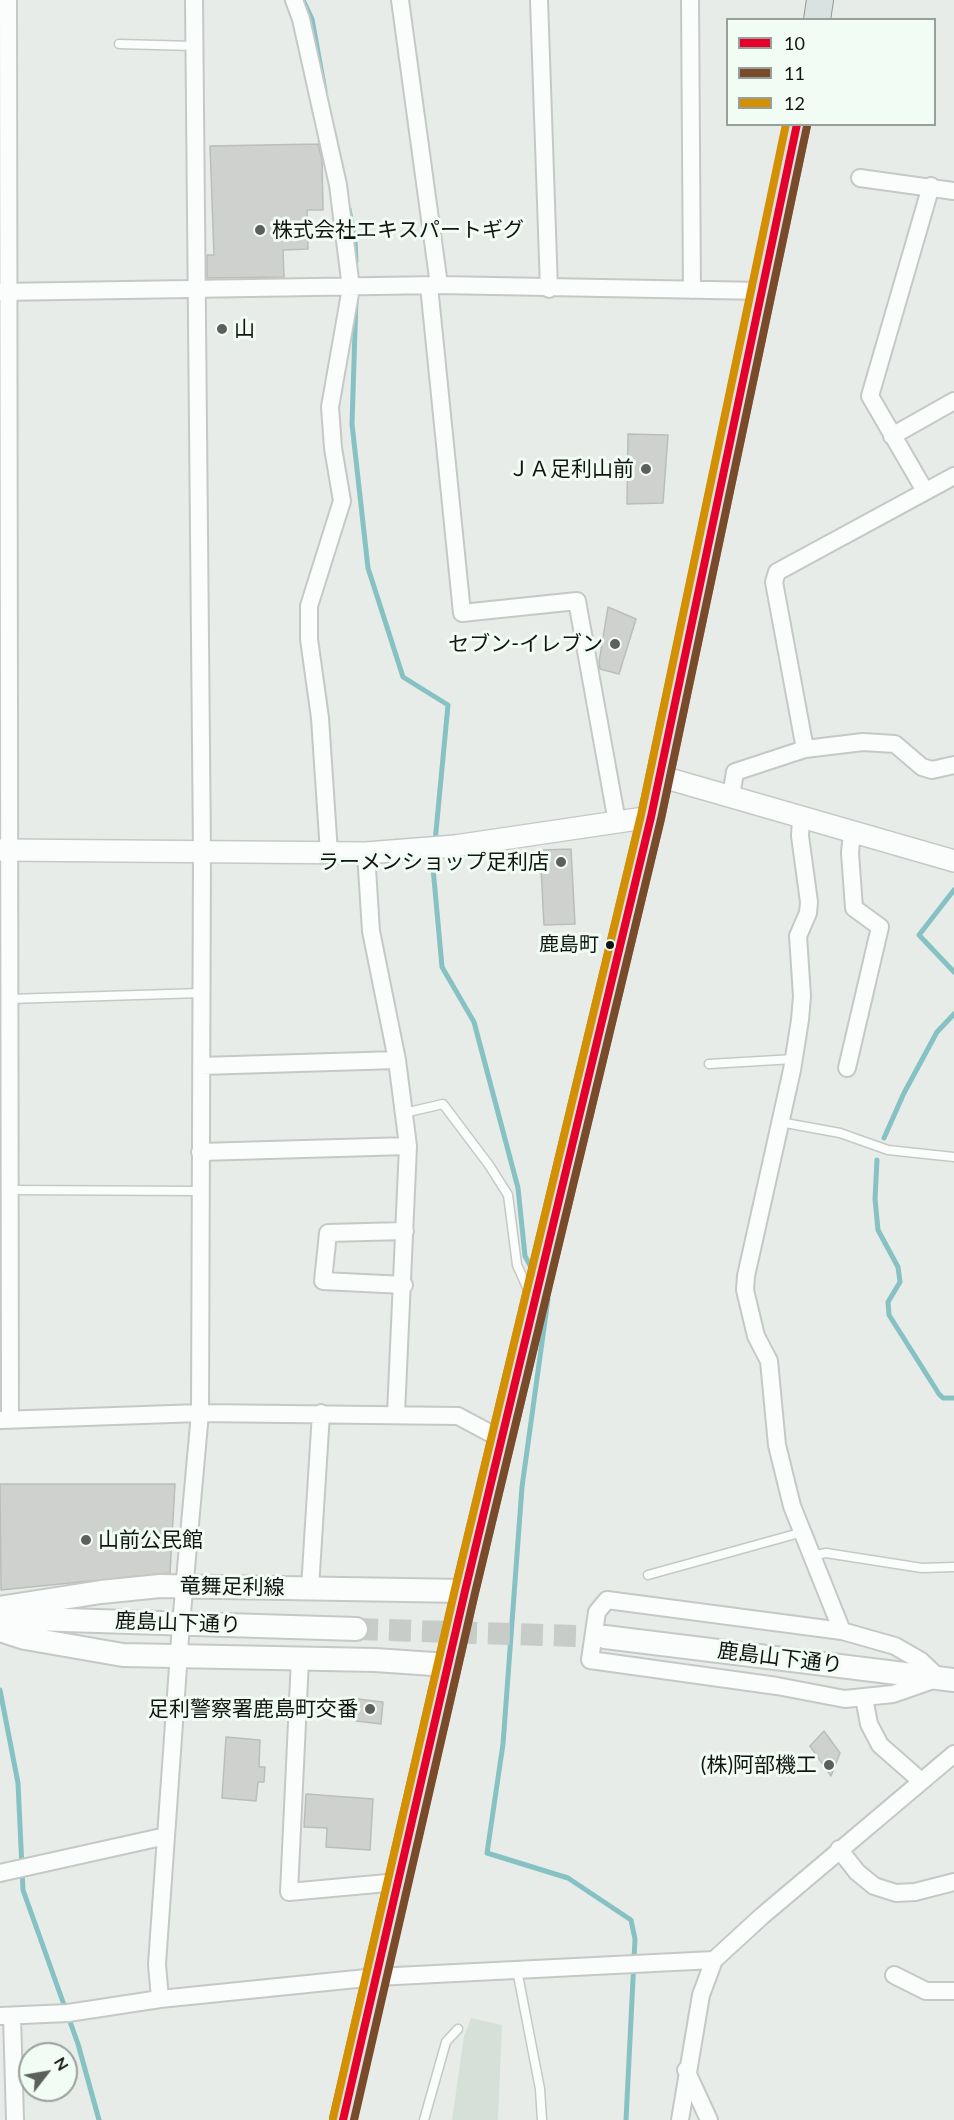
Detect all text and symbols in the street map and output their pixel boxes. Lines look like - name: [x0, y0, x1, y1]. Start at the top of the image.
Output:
- legend: [726, 18, 936, 126]
- text: 10: [784, 32, 805, 54]
- text: 11: [784, 62, 805, 84]
- text: 12: [784, 92, 805, 114]
- place label: 株式会社エキスパートギグ: [272, 217, 524, 243]
- marker: 株式会社エキスパートギグ: [253, 223, 267, 237]
- place label: 山: [234, 316, 255, 342]
- marker: 山: [215, 322, 229, 336]
- place label: ＪＡ足利山前: [508, 456, 634, 482]
- marker: ＪＡ足利山前: [639, 462, 653, 476]
- place label: セブン-イレブン: [448, 631, 603, 657]
- marker: セブン-イレブン: [608, 637, 622, 651]
- place label: ラーメンショップ足利店: [318, 849, 549, 875]
- marker: ラーメンショップ足利店: [554, 855, 568, 869]
- place label: 鹿島町: [539, 933, 599, 957]
- marker: 鹿島町: [604, 939, 616, 951]
- place label: 山前公民館: [98, 1527, 203, 1553]
- marker: 山前公民館: [79, 1533, 93, 1547]
- street label: 竜舞足利線: [179, 1573, 285, 1601]
- street label: 鹿島山下通り: [115, 1608, 241, 1638]
- street label: 鹿島山下通り: [716, 1638, 844, 1678]
- place label: 足利警察署鹿島町交番: [148, 1696, 358, 1722]
- marker: 足利警察署鹿島町交番: [363, 1702, 377, 1716]
- place label: (株)阿部機工: [701, 1752, 817, 1778]
- marker: (株)阿部機工: [822, 1758, 836, 1772]
- north arrow: [18, 2042, 78, 2102]
- text: N: [51, 2053, 73, 2074]

